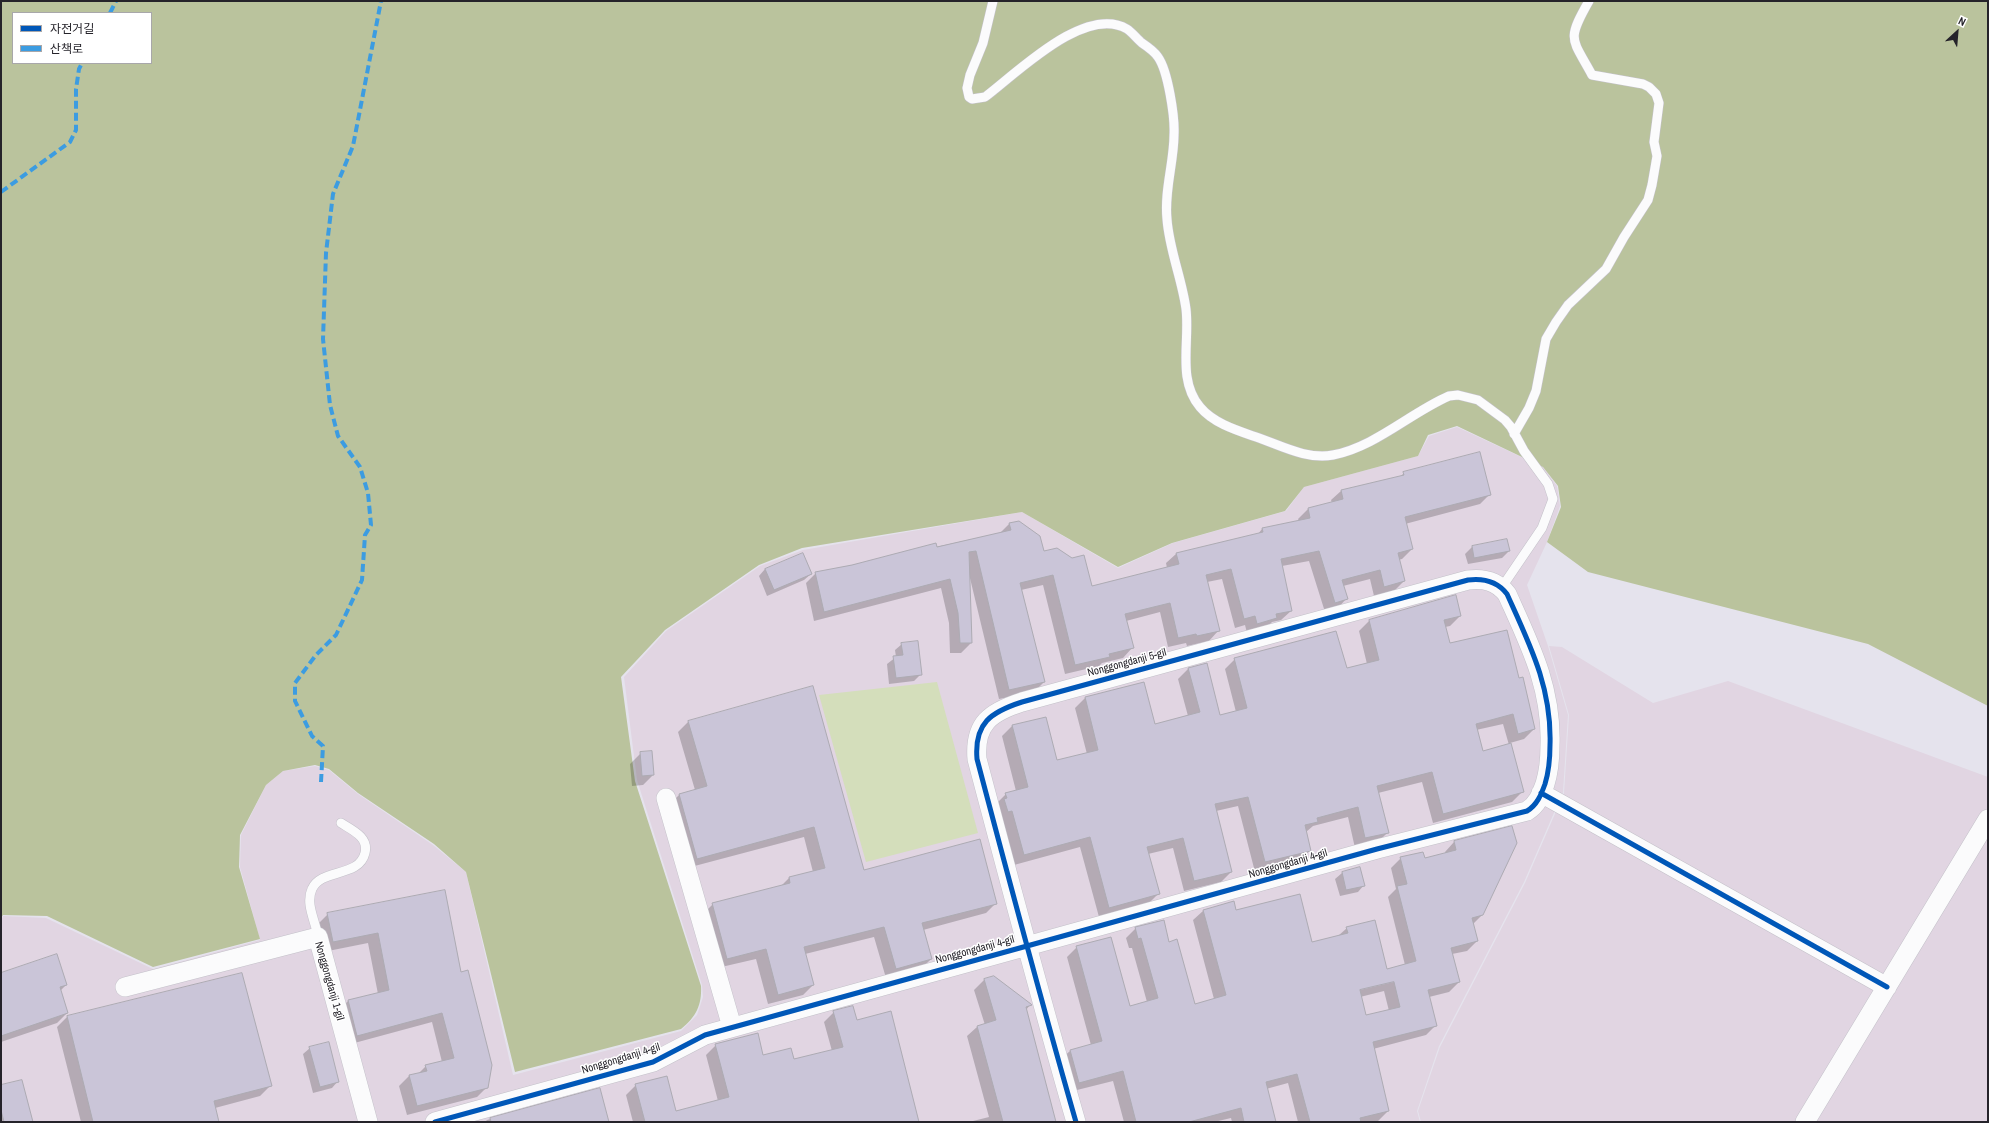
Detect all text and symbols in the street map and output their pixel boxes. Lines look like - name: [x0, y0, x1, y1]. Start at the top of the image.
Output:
- legend: [12, 12, 152, 64]
- north arrow: [1937, 12, 1977, 52]
- text: N: [1956, 13, 1968, 29]
- text: 자전거길: [50, 21, 94, 37]
- text: 산책로: [50, 41, 83, 57]
- street label: Nonggongdanji 5-gil: [1086, 646, 1168, 680]
- street label: Nonggongdanji 4-gil: [1247, 846, 1329, 882]
- street label: Nonggongdanji 4-gil: [934, 933, 1016, 967]
- street label: Nonggongdanji 1-gil: [311, 940, 347, 1022]
- street label: Nonggongdanji 4-gil: [580, 1041, 662, 1077]

